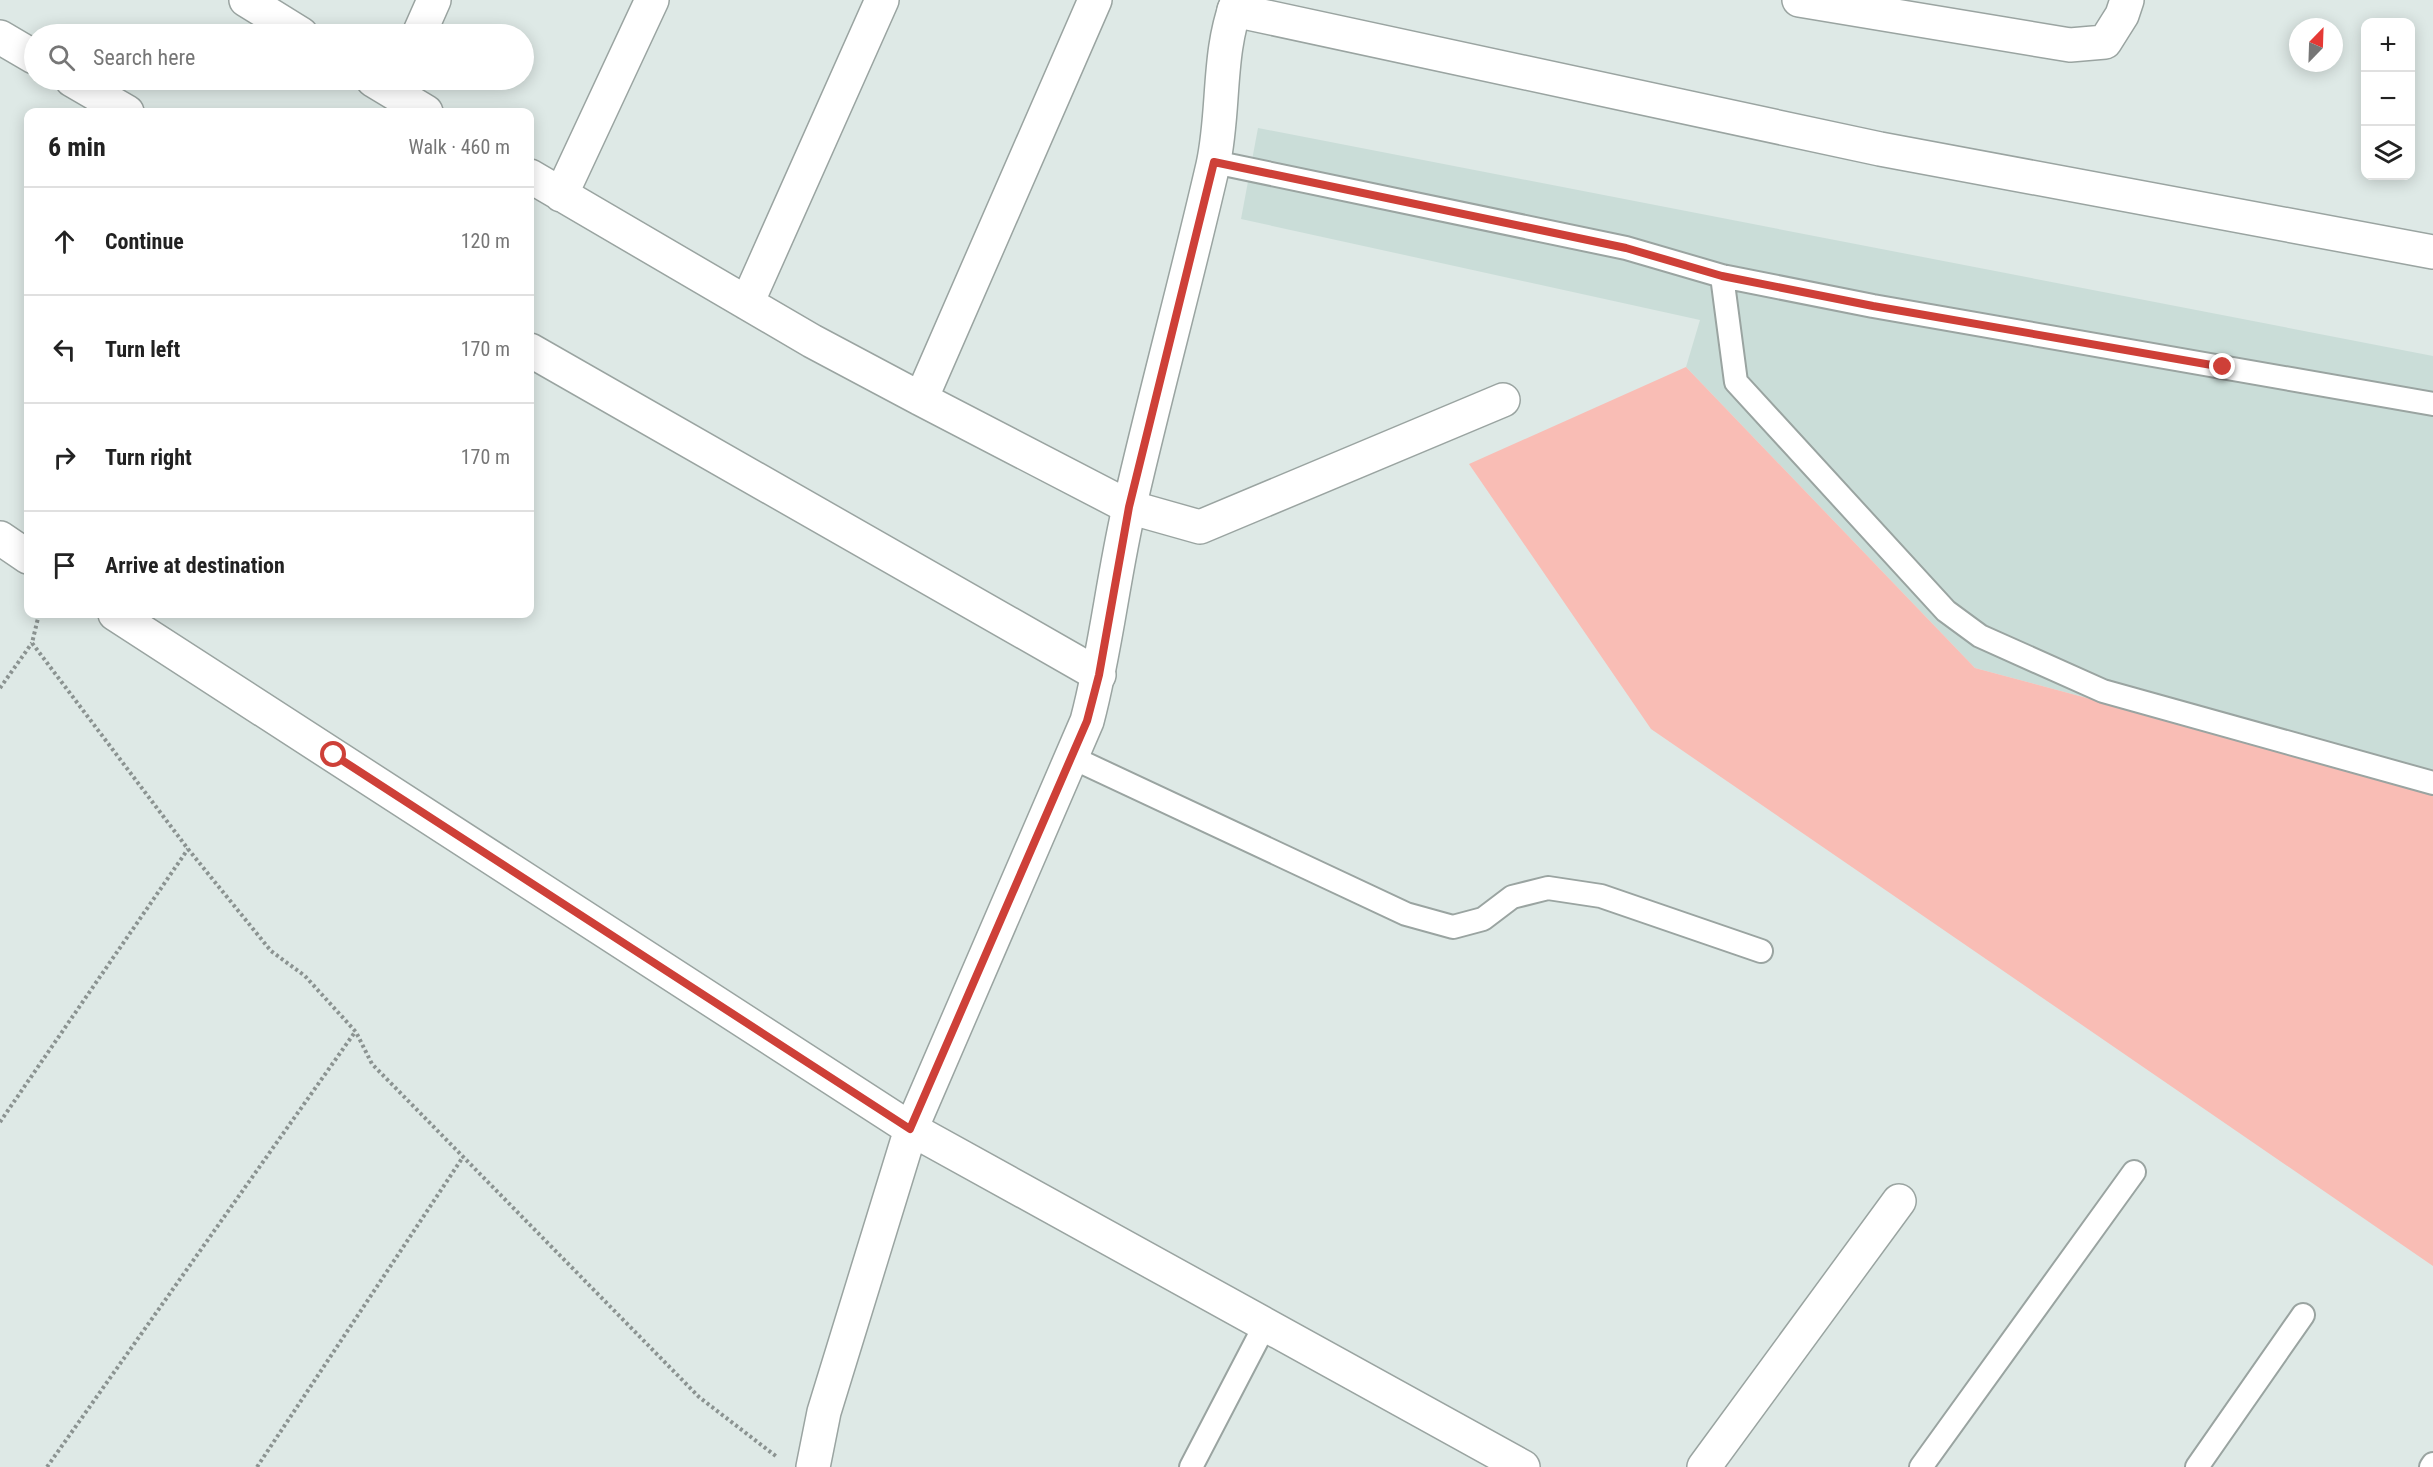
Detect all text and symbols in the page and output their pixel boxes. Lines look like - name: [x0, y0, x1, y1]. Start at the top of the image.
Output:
- north arrow: [2289, 18, 2343, 72]
- map controls: [2361, 18, 2415, 180]
- button: +: [2361, 18, 2415, 72]
- search box: [24, 24, 534, 90]
- icon: search: [45, 41, 78, 74]
- text: Search here: [93, 45, 195, 70]
- button: −: [2361, 72, 2415, 126]
- button: layers: [2361, 126, 2415, 180]
- text: 6 min: [48, 132, 106, 162]
- text: Walk · 460 m: [409, 135, 510, 159]
- icon: ahead: [48, 225, 81, 258]
- text: Continue: [105, 229, 184, 254]
- text: 120 m: [461, 229, 510, 253]
- icon: left: [48, 333, 81, 366]
- text: Turn left: [105, 337, 180, 362]
- text: 170 m: [461, 337, 510, 361]
- route end: [2209, 353, 2235, 379]
- icon: right: [48, 441, 81, 474]
- text: Turn right: [105, 445, 192, 470]
- text: 170 m: [461, 445, 510, 469]
- icon: arrive: [48, 549, 81, 582]
- text: Arrive at destination: [105, 553, 285, 578]
- route start: [320, 741, 346, 767]

